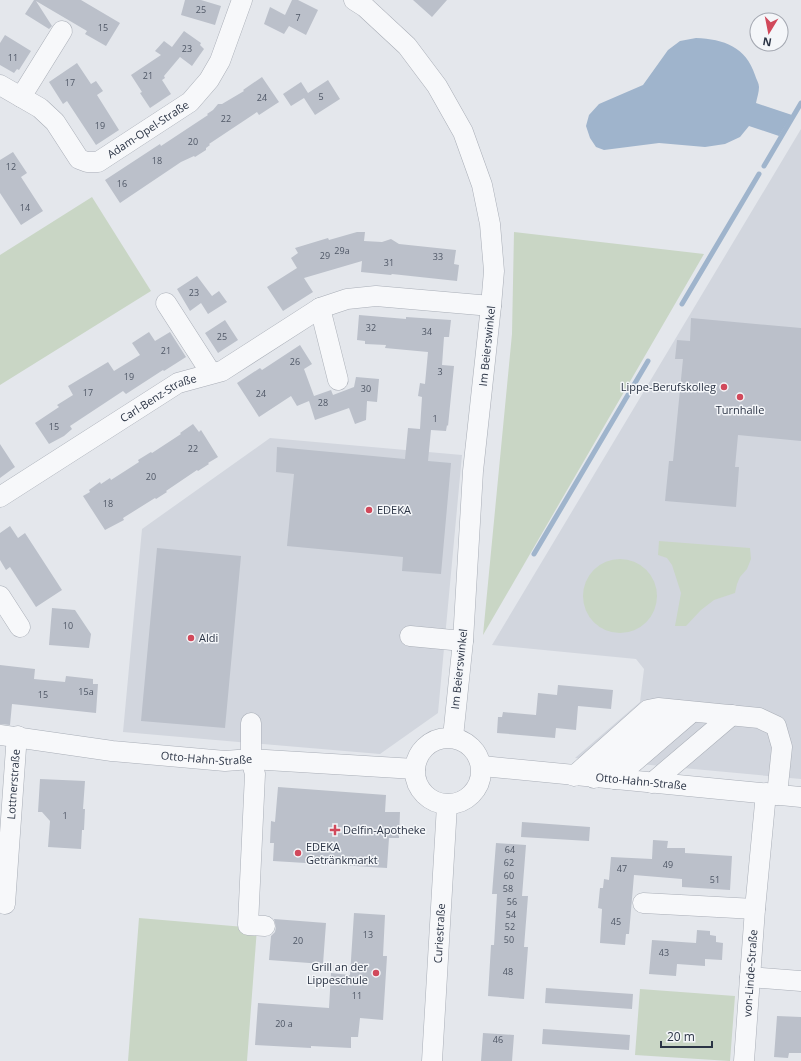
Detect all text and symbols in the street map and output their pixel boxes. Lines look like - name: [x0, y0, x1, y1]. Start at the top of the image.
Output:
- house number: 25: [196, 3, 206, 16]
- house number: 7: [295, 11, 301, 24]
- north arrow: [749, 12, 789, 52]
- house number: 15: [98, 21, 108, 34]
- text: N: [761, 34, 773, 51]
- house number: 23: [182, 42, 192, 55]
- house number: 11: [8, 51, 18, 64]
- house number: 21: [143, 69, 153, 82]
- house number: 17: [65, 76, 75, 89]
- house number: 5: [318, 90, 324, 103]
- house number: 24: [257, 91, 267, 104]
- street label: Adam-Opel-Straße: [104, 97, 192, 161]
- house number: 22: [221, 112, 231, 125]
- house number: 19: [95, 119, 105, 132]
- house number: 20: [188, 135, 198, 148]
- house number: 18: [152, 154, 162, 167]
- house number: 12: [6, 160, 16, 173]
- house number: 16: [117, 177, 127, 190]
- house number: 14: [20, 201, 30, 214]
- house number: 29a: [334, 244, 350, 257]
- house number: 29: [320, 249, 330, 262]
- house number: 33: [433, 250, 443, 263]
- house number: 31: [384, 256, 394, 269]
- house number: 23: [189, 286, 199, 299]
- street label: Im Beierswinkel: [475, 305, 498, 387]
- house number: 32: [366, 321, 376, 334]
- house number: 34: [422, 325, 432, 338]
- house number: 25: [217, 330, 227, 343]
- house number: 21: [161, 344, 171, 357]
- house number: 26: [290, 355, 300, 368]
- house number: 3: [437, 365, 443, 378]
- street label: Carl-Benz-Straße: [117, 370, 198, 425]
- house number: 19: [124, 370, 134, 383]
- place label: Lippe-Berufskolleg: [621, 379, 716, 394]
- house number: 30: [361, 382, 371, 395]
- marker: Lippe-Berufskolleg: [719, 382, 729, 392]
- house number: 17: [83, 386, 93, 399]
- house number: 24: [256, 387, 266, 400]
- marker: Turnhalle: [735, 392, 745, 402]
- house number: 28: [318, 396, 328, 409]
- place label: Turnhalle: [716, 402, 764, 417]
- house number: 1: [432, 412, 438, 425]
- house number: 15: [49, 420, 59, 433]
- house number: 22: [188, 442, 198, 455]
- house number: 20: [146, 470, 156, 483]
- house number: 18: [103, 497, 113, 510]
- place label: EDEKA: [377, 502, 411, 517]
- marker: EDEKA: [364, 505, 374, 515]
- house number: 10: [63, 619, 73, 632]
- street label: Im Beierswinkel: [447, 628, 470, 710]
- place label: Aldi: [199, 630, 218, 645]
- marker: Aldi: [186, 633, 196, 643]
- house number: 15a: [78, 685, 94, 698]
- house number: 15: [38, 688, 48, 701]
- street label: Otto-Hahn-Straße: [160, 747, 253, 768]
- street label: Lottnerstraße: [3, 749, 23, 820]
- street label: Otto-Hahn-Straße: [595, 769, 688, 793]
- house number: 1: [62, 809, 68, 822]
- place label: Delfin-Apotheke: [343, 822, 426, 837]
- marker: Delfin-Apotheke: [330, 825, 340, 835]
- place label: EDEKA Getränkmarkt: [306, 839, 378, 867]
- house number: 64: [505, 843, 515, 856]
- marker: EDEKA Getränkmarkt: [293, 848, 303, 858]
- house number: 62: [504, 856, 514, 869]
- house number: 49: [663, 858, 673, 871]
- house number: 47: [617, 862, 627, 875]
- house number: 60: [504, 869, 514, 882]
- house number: 51: [710, 873, 720, 886]
- house number: 58: [503, 882, 513, 895]
- house number: 56: [507, 895, 517, 908]
- street label: Curiestraße: [430, 903, 448, 964]
- house number: 54: [506, 908, 516, 921]
- house number: 45: [611, 915, 621, 928]
- house number: 52: [505, 920, 515, 933]
- house number: 13: [363, 928, 373, 941]
- street label: von-Linde-Straße: [739, 929, 761, 1018]
- house number: 50: [504, 933, 514, 946]
- house number: 20: [293, 934, 303, 947]
- house number: 43: [659, 946, 669, 959]
- place label: Grill an der Lippeschule: [307, 959, 368, 987]
- house number: 48: [503, 965, 513, 978]
- marker: Grill an der Lippeschule: [371, 968, 381, 978]
- house number: 11: [352, 989, 362, 1002]
- house number: 20 a: [275, 1017, 293, 1030]
- scale bar: [661, 1023, 712, 1049]
- text: 20 m: [667, 1028, 695, 1045]
- house number: 46: [493, 1033, 503, 1046]

